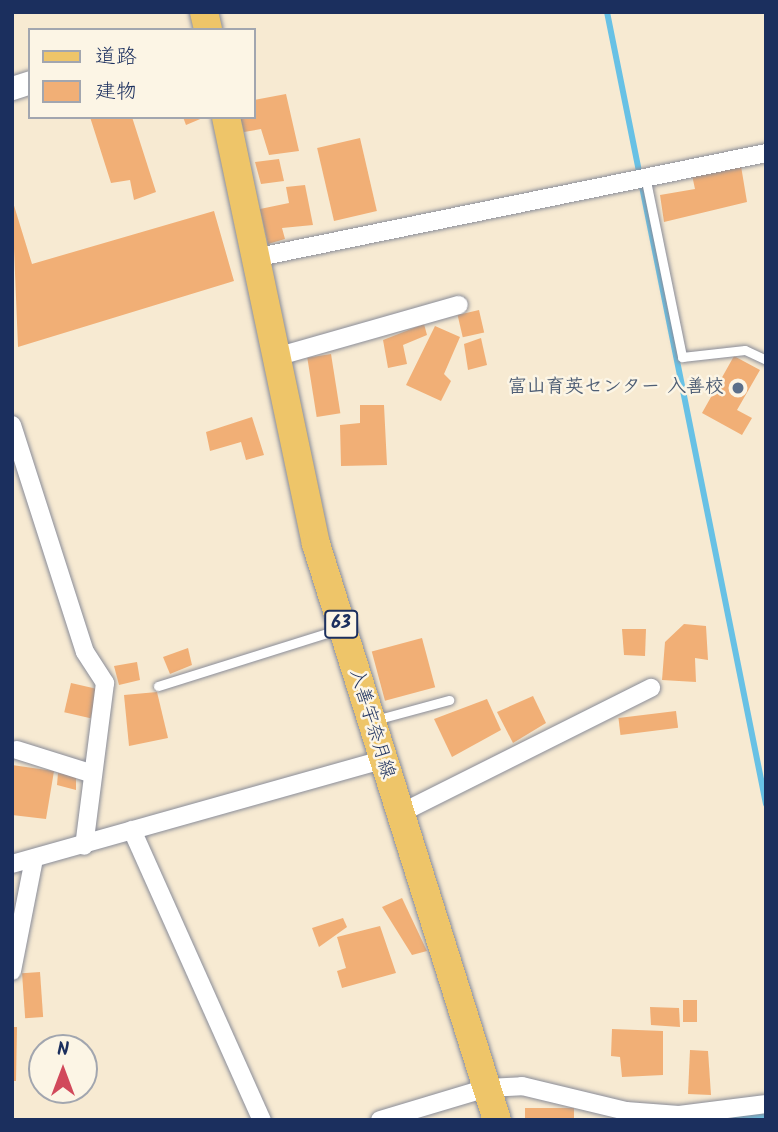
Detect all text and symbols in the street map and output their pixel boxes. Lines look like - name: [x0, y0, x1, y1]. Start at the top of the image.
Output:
- legend: [28, 28, 256, 119]
- text: 道路: [95, 41, 137, 74]
- text: 建物: [95, 76, 137, 109]
- place label: 富山育英センター 入善校: [508, 377, 724, 399]
- marker: 富山育英センター 入善校: [730, 380, 746, 396]
- road number: 63: [324, 610, 358, 638]
- street label: 入善宇奈月線: [343, 666, 399, 782]
- north arrow: [28, 1034, 98, 1104]
- text: N: [57, 1035, 69, 1065]

